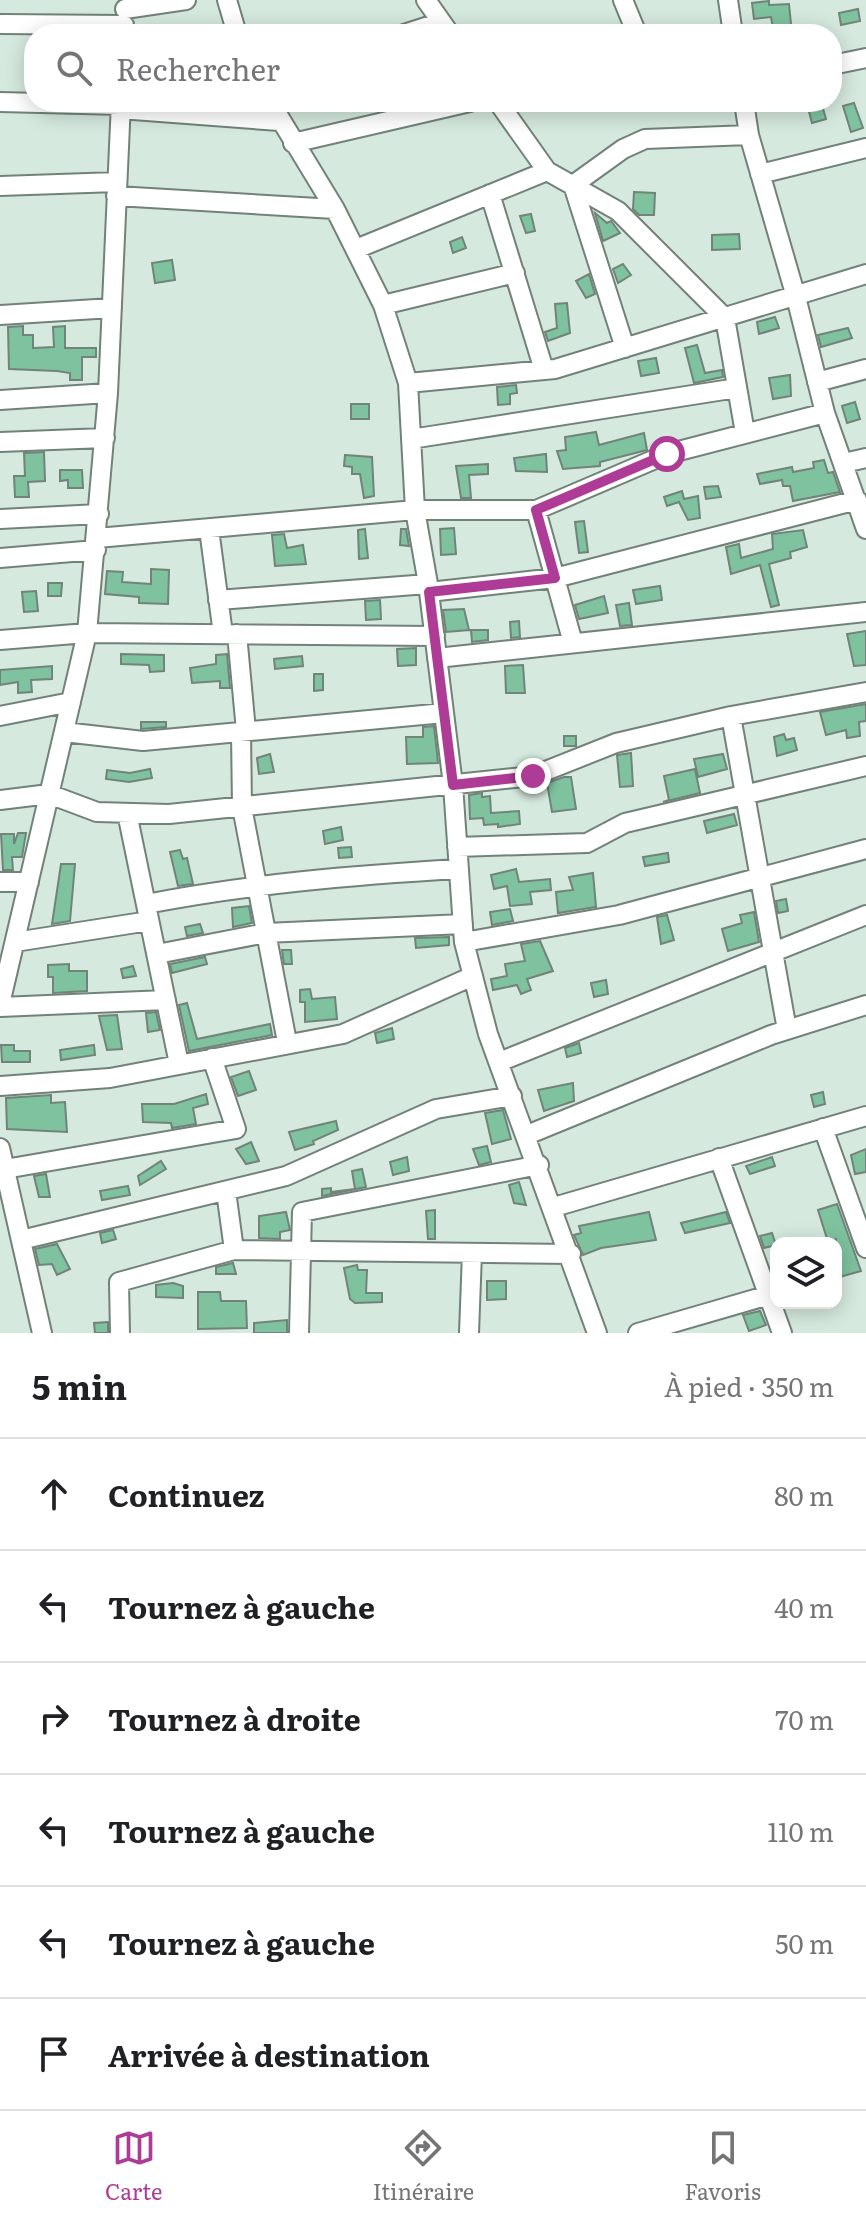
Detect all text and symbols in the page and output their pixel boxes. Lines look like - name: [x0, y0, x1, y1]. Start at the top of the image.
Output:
- search box: [24, 24, 842, 112]
- icon: search: [52, 46, 96, 90]
- text: Rechercher: [116, 46, 280, 90]
- route start: [649, 436, 685, 472]
- route end: [515, 758, 551, 794]
- map controls: [770, 1237, 842, 1309]
- button: layers: [770, 1237, 842, 1309]
- text: 5 min: [32, 1360, 127, 1410]
- text: À pied · 350 m: [664, 1366, 834, 1405]
- icon: ahead: [32, 1472, 76, 1516]
- text: Continuez: [108, 1472, 265, 1516]
- text: 80 m: [774, 1475, 834, 1514]
- icon: left: [32, 1584, 76, 1628]
- text: Tournez à gauche: [108, 1584, 375, 1628]
- text: 40 m: [774, 1587, 834, 1626]
- icon: right: [32, 1696, 76, 1740]
- text: Tournez à droite: [108, 1696, 361, 1740]
- text: 70 m: [775, 1699, 834, 1738]
- icon: left: [32, 1808, 76, 1852]
- text: Tournez à gauche: [108, 1808, 375, 1852]
- text: 110 m: [767, 1811, 834, 1850]
- icon: left: [32, 1920, 76, 1964]
- text: Tournez à gauche: [108, 1920, 375, 1964]
- text: 50 m: [775, 1923, 834, 1962]
- icon: arrive: [32, 2032, 76, 2076]
- text: Arrivée à destination: [108, 2032, 430, 2076]
- tab: Carte: [105, 2126, 162, 2207]
- tab: Itinéraire: [373, 2126, 474, 2207]
- tab: Favoris: [684, 2126, 761, 2207]

